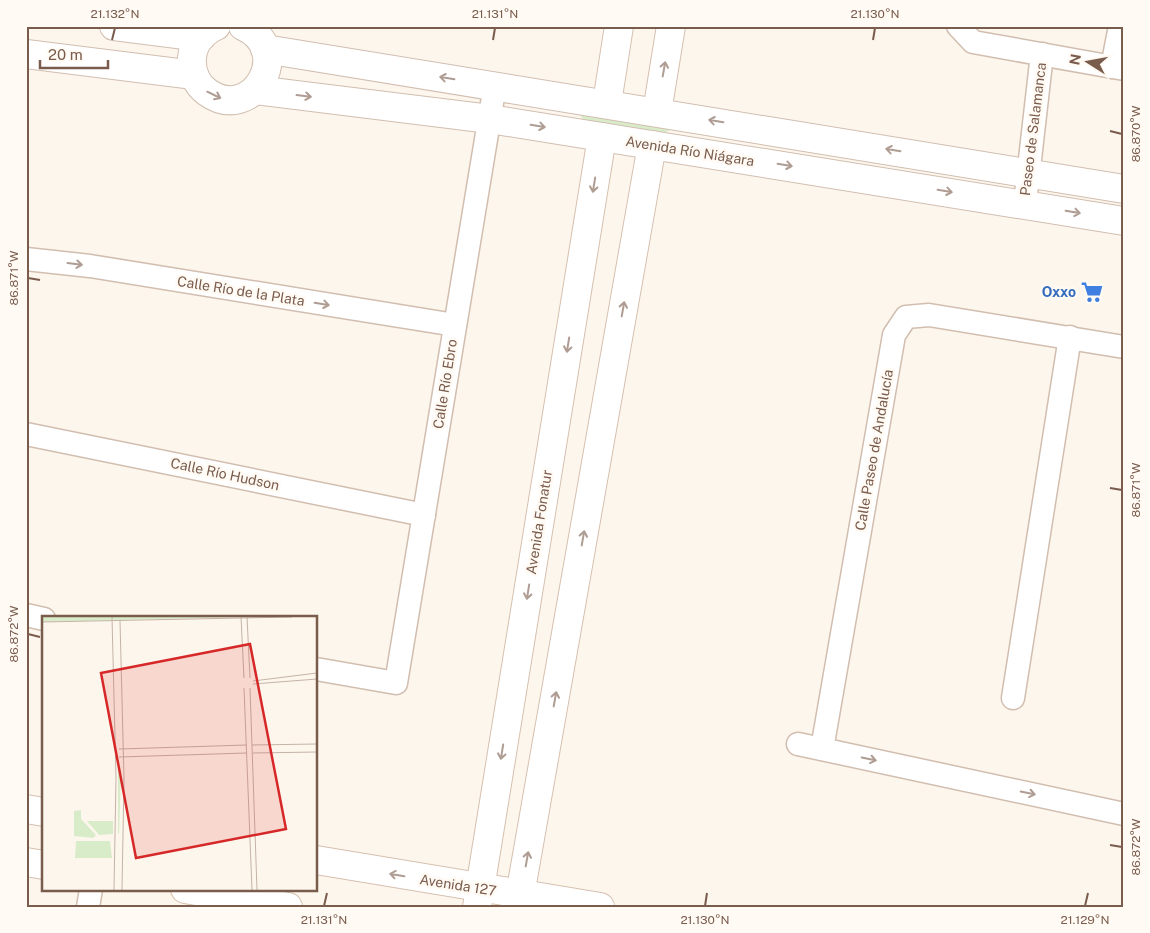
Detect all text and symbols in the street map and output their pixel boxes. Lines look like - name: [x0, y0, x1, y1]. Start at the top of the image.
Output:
- text: 21.132°N: [91, 7, 139, 21]
- text: 21.131°N: [472, 7, 518, 21]
- text: 21.130°N: [850, 7, 900, 21]
- scale bar: [40, 38, 108, 70]
- north arrow: [1062, 38, 1112, 88]
- text: 20 m: [48, 46, 83, 63]
- text: N: [1066, 53, 1084, 66]
- one-way arrow: [659, 61, 669, 77]
- street label: Paseo de Salamanca: [1017, 61, 1049, 197]
- one-way arrow: [439, 72, 455, 82]
- one-way arrow: [206, 90, 221, 100]
- one-way arrow: [295, 91, 311, 101]
- text: 86.870°W: [1129, 105, 1143, 162]
- one-way arrow: [708, 116, 724, 126]
- one-way arrow: [529, 122, 545, 132]
- street label: Avenida Río Niágara: [625, 133, 755, 169]
- one-way arrow: [886, 145, 902, 155]
- one-way arrow: [776, 161, 792, 171]
- one-way arrow: [588, 176, 598, 192]
- one-way arrow: [937, 186, 953, 196]
- one-way arrow: [1064, 207, 1080, 217]
- text: 86.871°W: [7, 250, 21, 305]
- one-way arrow: [66, 259, 82, 269]
- street label: Calle Río de la Plata: [176, 273, 306, 309]
- supermarket icon: Oxxo: [1079, 279, 1105, 305]
- place label: Oxxo: [1042, 284, 1076, 300]
- one-way arrow: [313, 299, 329, 309]
- one-way arrow: [619, 302, 629, 318]
- one-way arrow: [562, 337, 572, 353]
- street label: Calle Río Ebro: [430, 338, 460, 430]
- street label: Calle Paseo de Andalucía: [852, 368, 896, 532]
- street label: Calle Río Hudson: [169, 455, 281, 493]
- text: 86.871°W: [1129, 462, 1143, 517]
- street label: Avenida Fonatur: [523, 469, 555, 575]
- one-way arrow: [579, 531, 589, 547]
- one-way arrow: [523, 583, 533, 599]
- text: 86.872°W: [7, 605, 21, 662]
- inset map: [42, 616, 318, 890]
- one-way arrow: [550, 691, 560, 707]
- one-way arrow: [497, 744, 507, 760]
- one-way arrow: [861, 755, 877, 764]
- one-way arrow: [1020, 789, 1036, 799]
- text: 86.872°W: [1129, 818, 1143, 875]
- one-way arrow: [522, 851, 532, 867]
- one-way arrow: [390, 869, 406, 879]
- street label: Avenida 127: [419, 871, 497, 899]
- text: 21.131°N: [301, 913, 347, 927]
- text: 21.130°N: [680, 913, 730, 927]
- text: 21.129°N: [1061, 913, 1109, 927]

